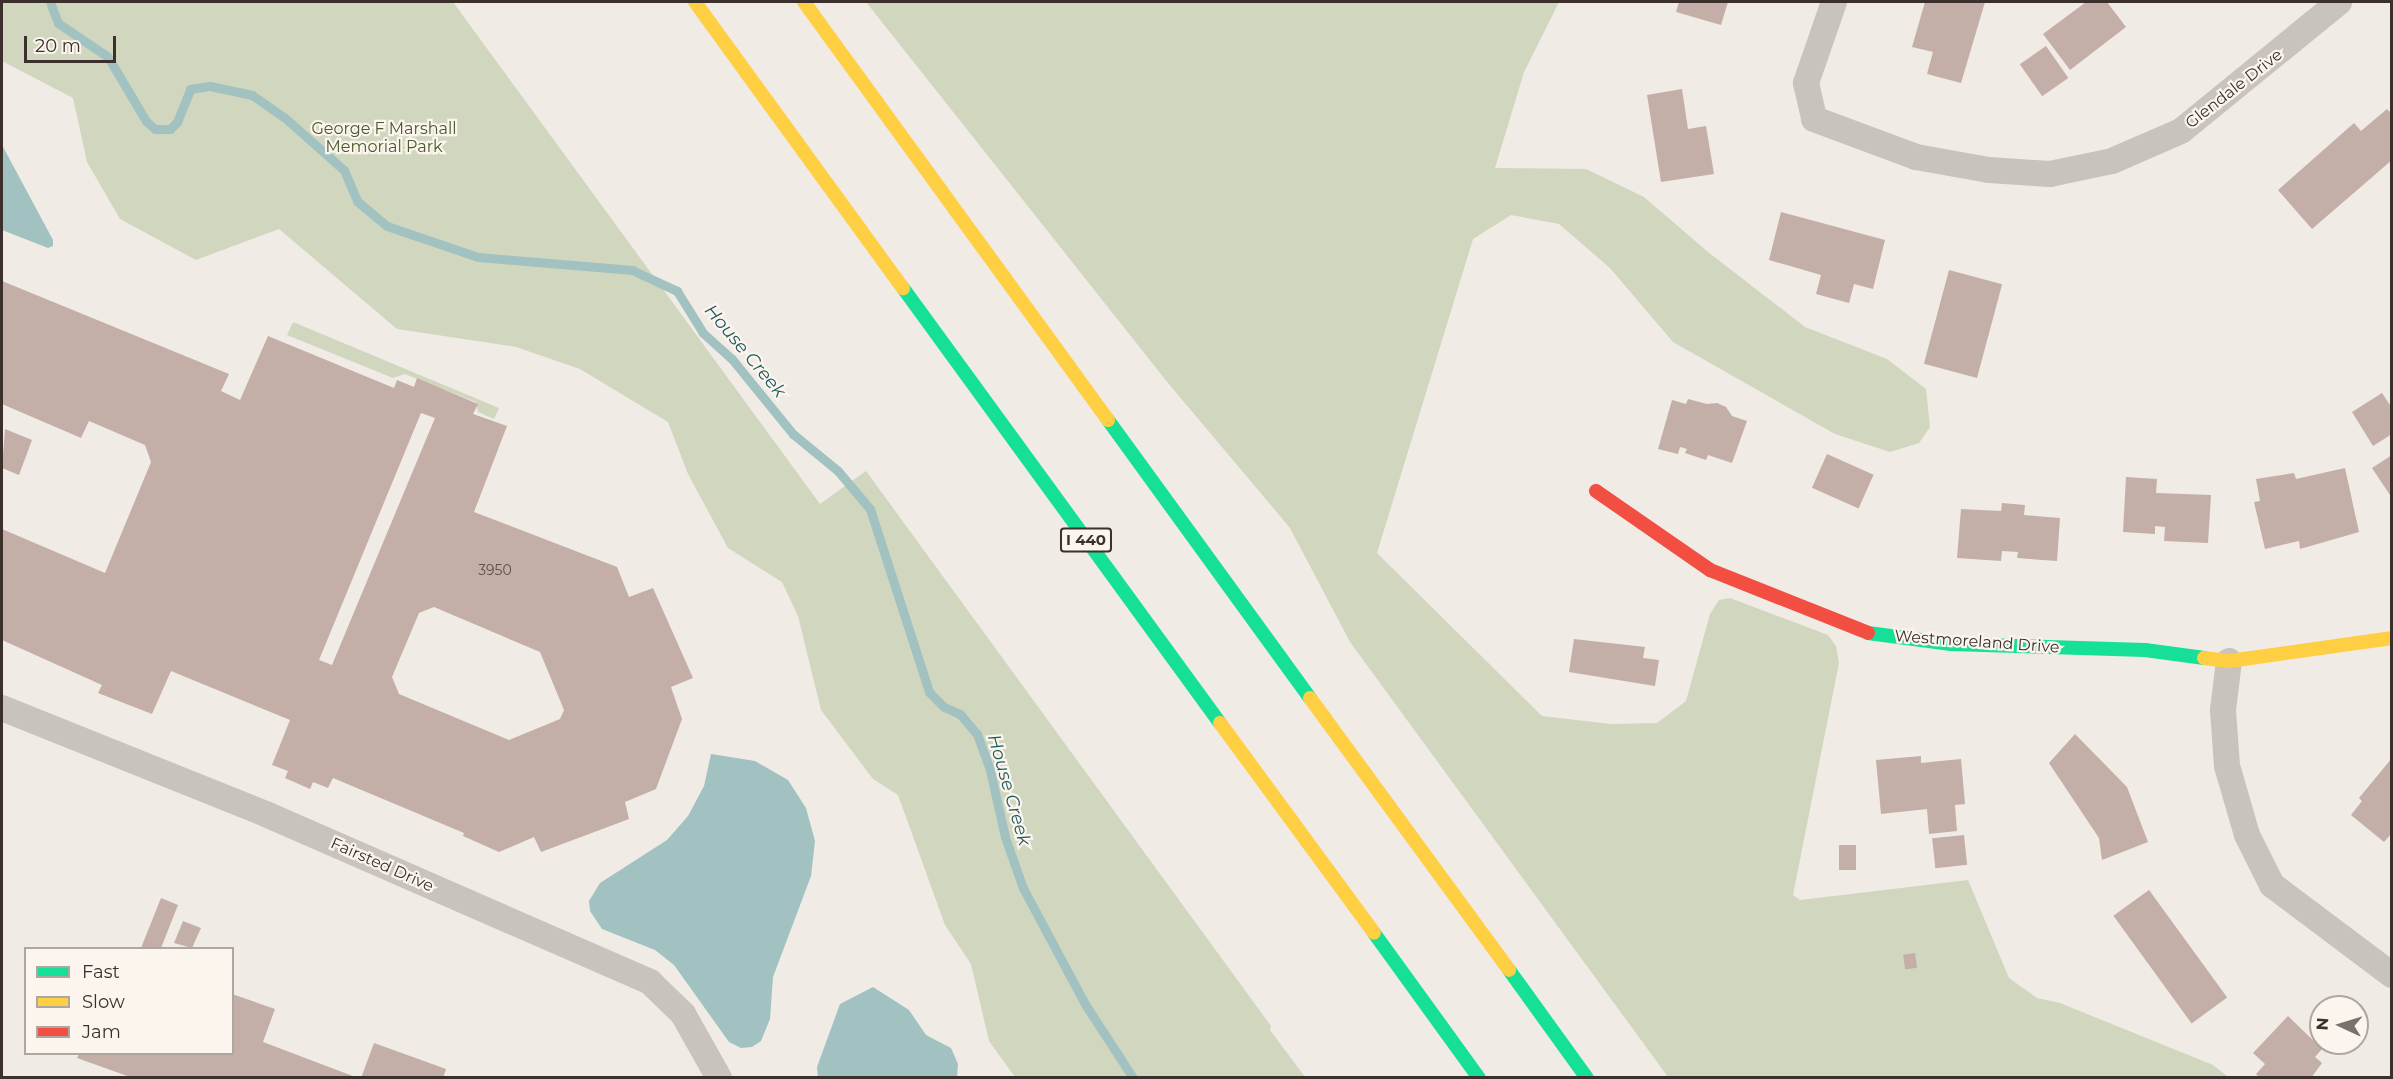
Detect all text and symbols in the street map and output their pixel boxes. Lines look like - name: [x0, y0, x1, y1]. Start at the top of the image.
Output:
- scale bar: [27, 24, 118, 62]
- text: 20 m: [35, 35, 81, 57]
- street label: Glendale Drive: [2182, 45, 2286, 133]
- park label: George F Marshall Memorial Park: [311, 119, 457, 157]
- water label: House Creek: [700, 300, 790, 402]
- road number: I 440: [1059, 528, 1113, 552]
- house number: 3950: [478, 562, 512, 578]
- street label: Westmoreland Drive: [1894, 627, 2060, 657]
- water label: House Creek: [983, 732, 1035, 848]
- street label: Fairsted Drive: [328, 834, 436, 896]
- legend: [24, 947, 234, 1055]
- text: Fast: [82, 961, 120, 983]
- text: Slow: [82, 991, 125, 1013]
- north arrow: [2309, 995, 2369, 1055]
- text: N: [2313, 1017, 2332, 1031]
- text: Jam: [82, 1021, 121, 1043]

